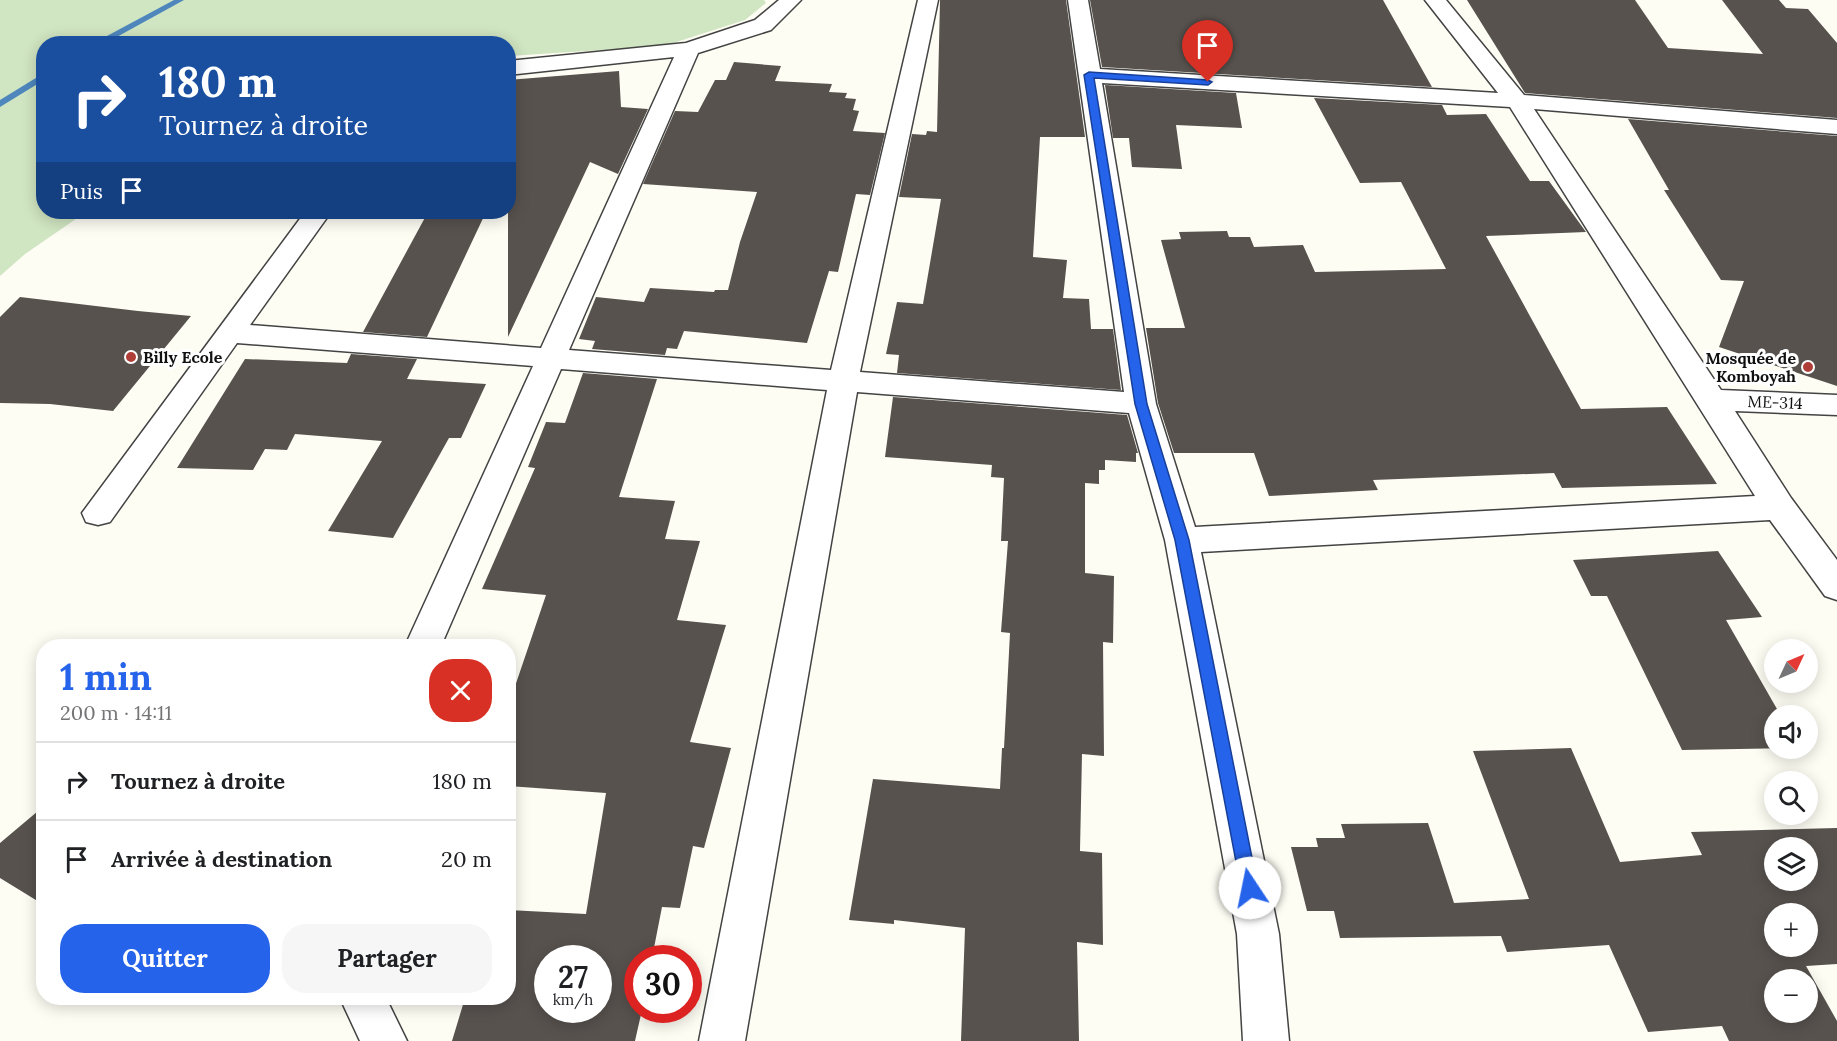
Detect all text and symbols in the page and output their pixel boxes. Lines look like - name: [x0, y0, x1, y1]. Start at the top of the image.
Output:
- pin: [1182, 20, 1233, 82]
- icon: arrive: [1191, 29, 1224, 62]
- text: 180 m: [159, 55, 276, 109]
- icon: right: [60, 60, 138, 138]
- text: Tournez à droite: [159, 108, 368, 142]
- icon: arrive: [115, 174, 148, 207]
- text: Puis: [60, 177, 103, 205]
- place label: Billy Ecole: [143, 347, 223, 367]
- place label: Mosquée de Komboyah: [1705, 348, 1796, 386]
- marker: Billy Ecole: [124, 350, 138, 364]
- marker: Mosquée de Komboyah: [1801, 360, 1815, 374]
- street label: ME-314: [1747, 391, 1803, 413]
- north arrow: [1764, 639, 1818, 693]
- map controls: [1764, 639, 1818, 1023]
- text: 1 min: [60, 654, 152, 700]
- button: close: [429, 659, 492, 722]
- text: 200 m · 14:11: [60, 700, 172, 725]
- button: sound: [1764, 705, 1818, 759]
- icon: right: [60, 765, 93, 798]
- text: Tournez à droite: [111, 767, 285, 795]
- text: 180 m: [433, 767, 492, 795]
- button: search: [1764, 771, 1818, 825]
- button: layers: [1764, 837, 1818, 891]
- icon: arrive: [60, 843, 93, 876]
- text: Arrivée à destination: [111, 845, 332, 873]
- text: 20 m: [441, 845, 492, 873]
- position arrow: [1218, 856, 1282, 920]
- button: +: [1764, 903, 1818, 957]
- button: Quitter: [60, 924, 270, 993]
- button: Partager: [282, 924, 492, 993]
- speed limit sign: 30: [624, 945, 702, 1023]
- text: 27: [558, 958, 588, 996]
- button: −: [1764, 969, 1818, 1023]
- text: km/h: [553, 990, 593, 1009]

